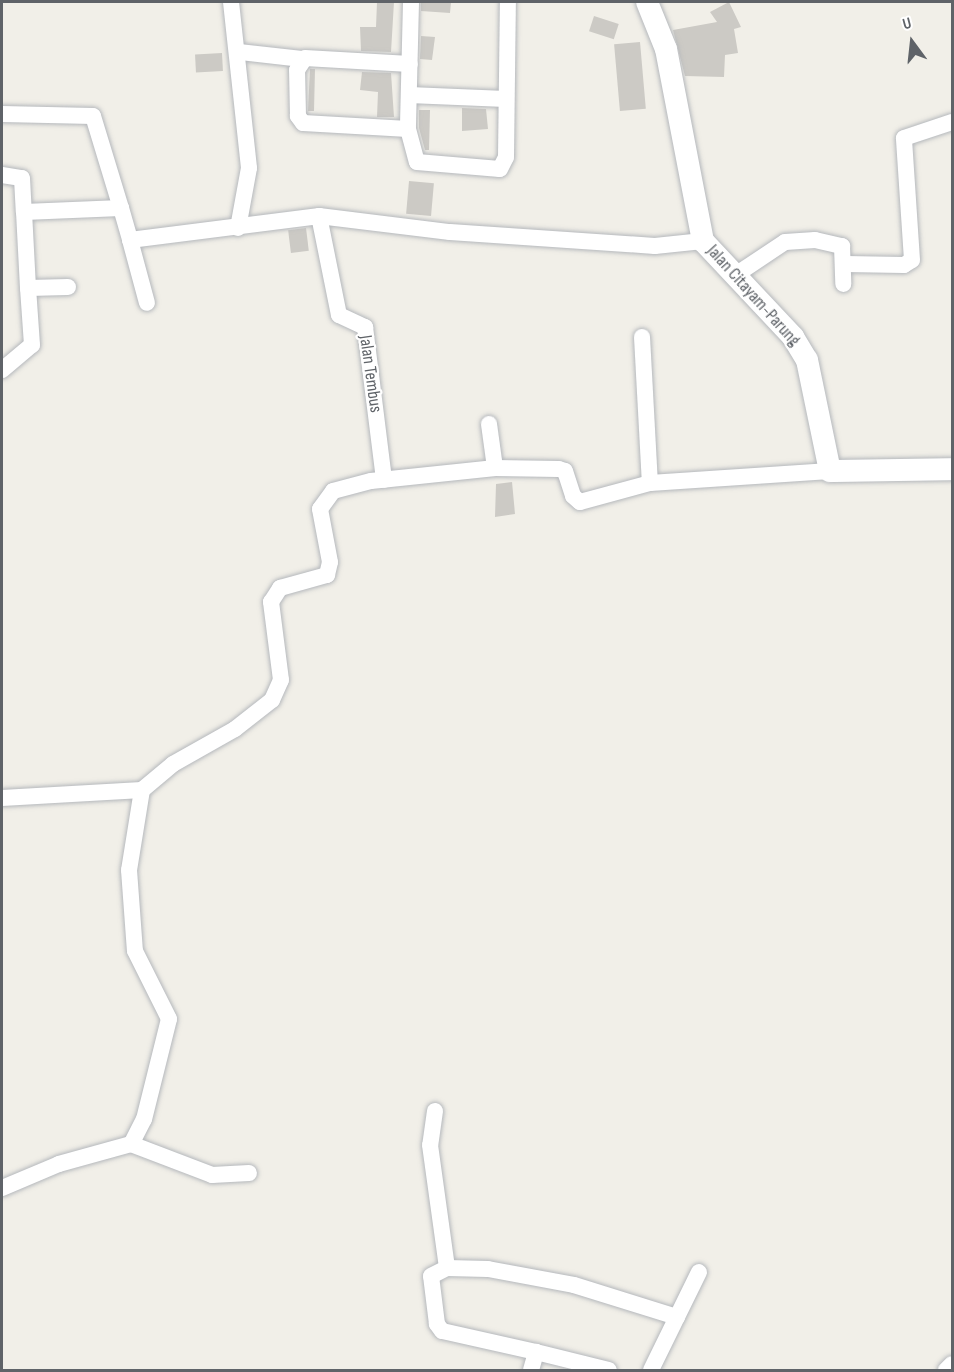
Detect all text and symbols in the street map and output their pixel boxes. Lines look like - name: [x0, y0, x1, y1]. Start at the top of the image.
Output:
- north arrow: [882, 12, 942, 72]
- text: U: [901, 14, 914, 34]
- street label: Jalan Citayam-Parung: [702, 241, 804, 351]
- street label: Jalan Tembus: [354, 334, 386, 414]

